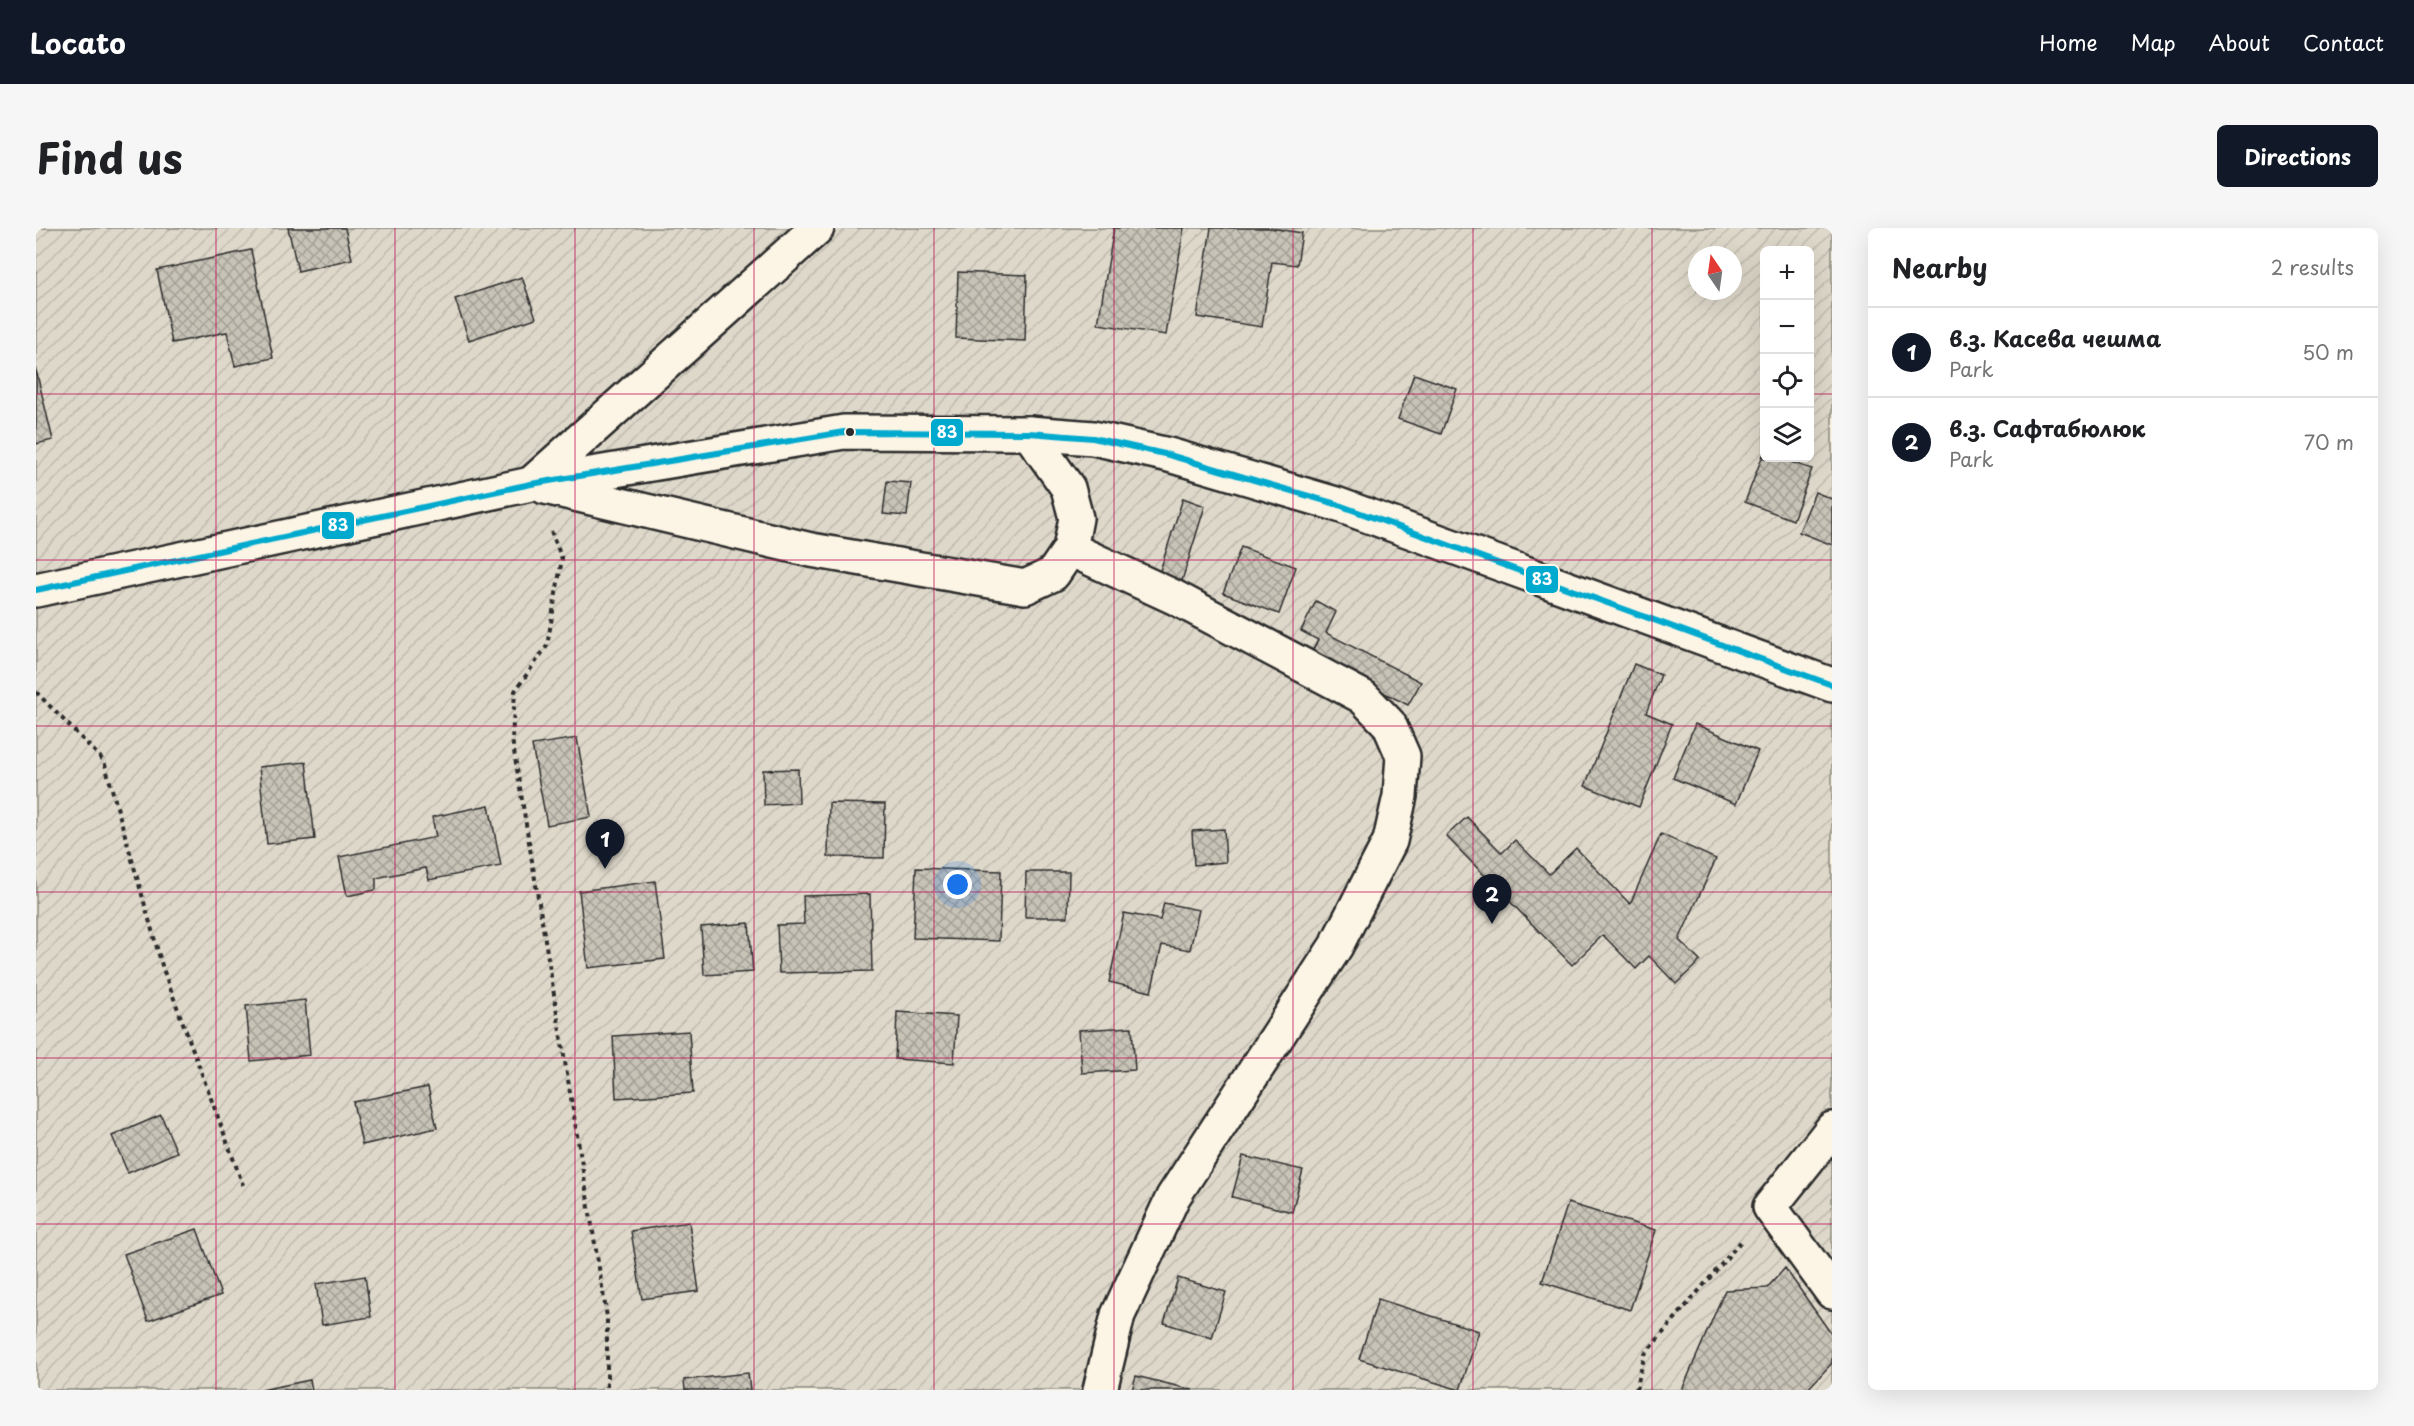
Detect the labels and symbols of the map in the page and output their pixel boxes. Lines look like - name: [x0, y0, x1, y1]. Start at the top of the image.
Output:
- north arrow: [1688, 246, 1742, 300]
- line badge: 83: [930, 418, 964, 447]
- text: 83: [937, 419, 957, 443]
- unlabelled marker: [844, 426, 856, 438]
- line badge: 83: [321, 511, 355, 540]
- text: 83: [328, 512, 348, 536]
- line badge: 83: [1525, 565, 1559, 594]
- text: 83: [1532, 566, 1552, 590]
- pin: 1: [586, 820, 624, 869]
- your location: [943, 870, 972, 899]
- pin: 2: [1472, 874, 1512, 924]

